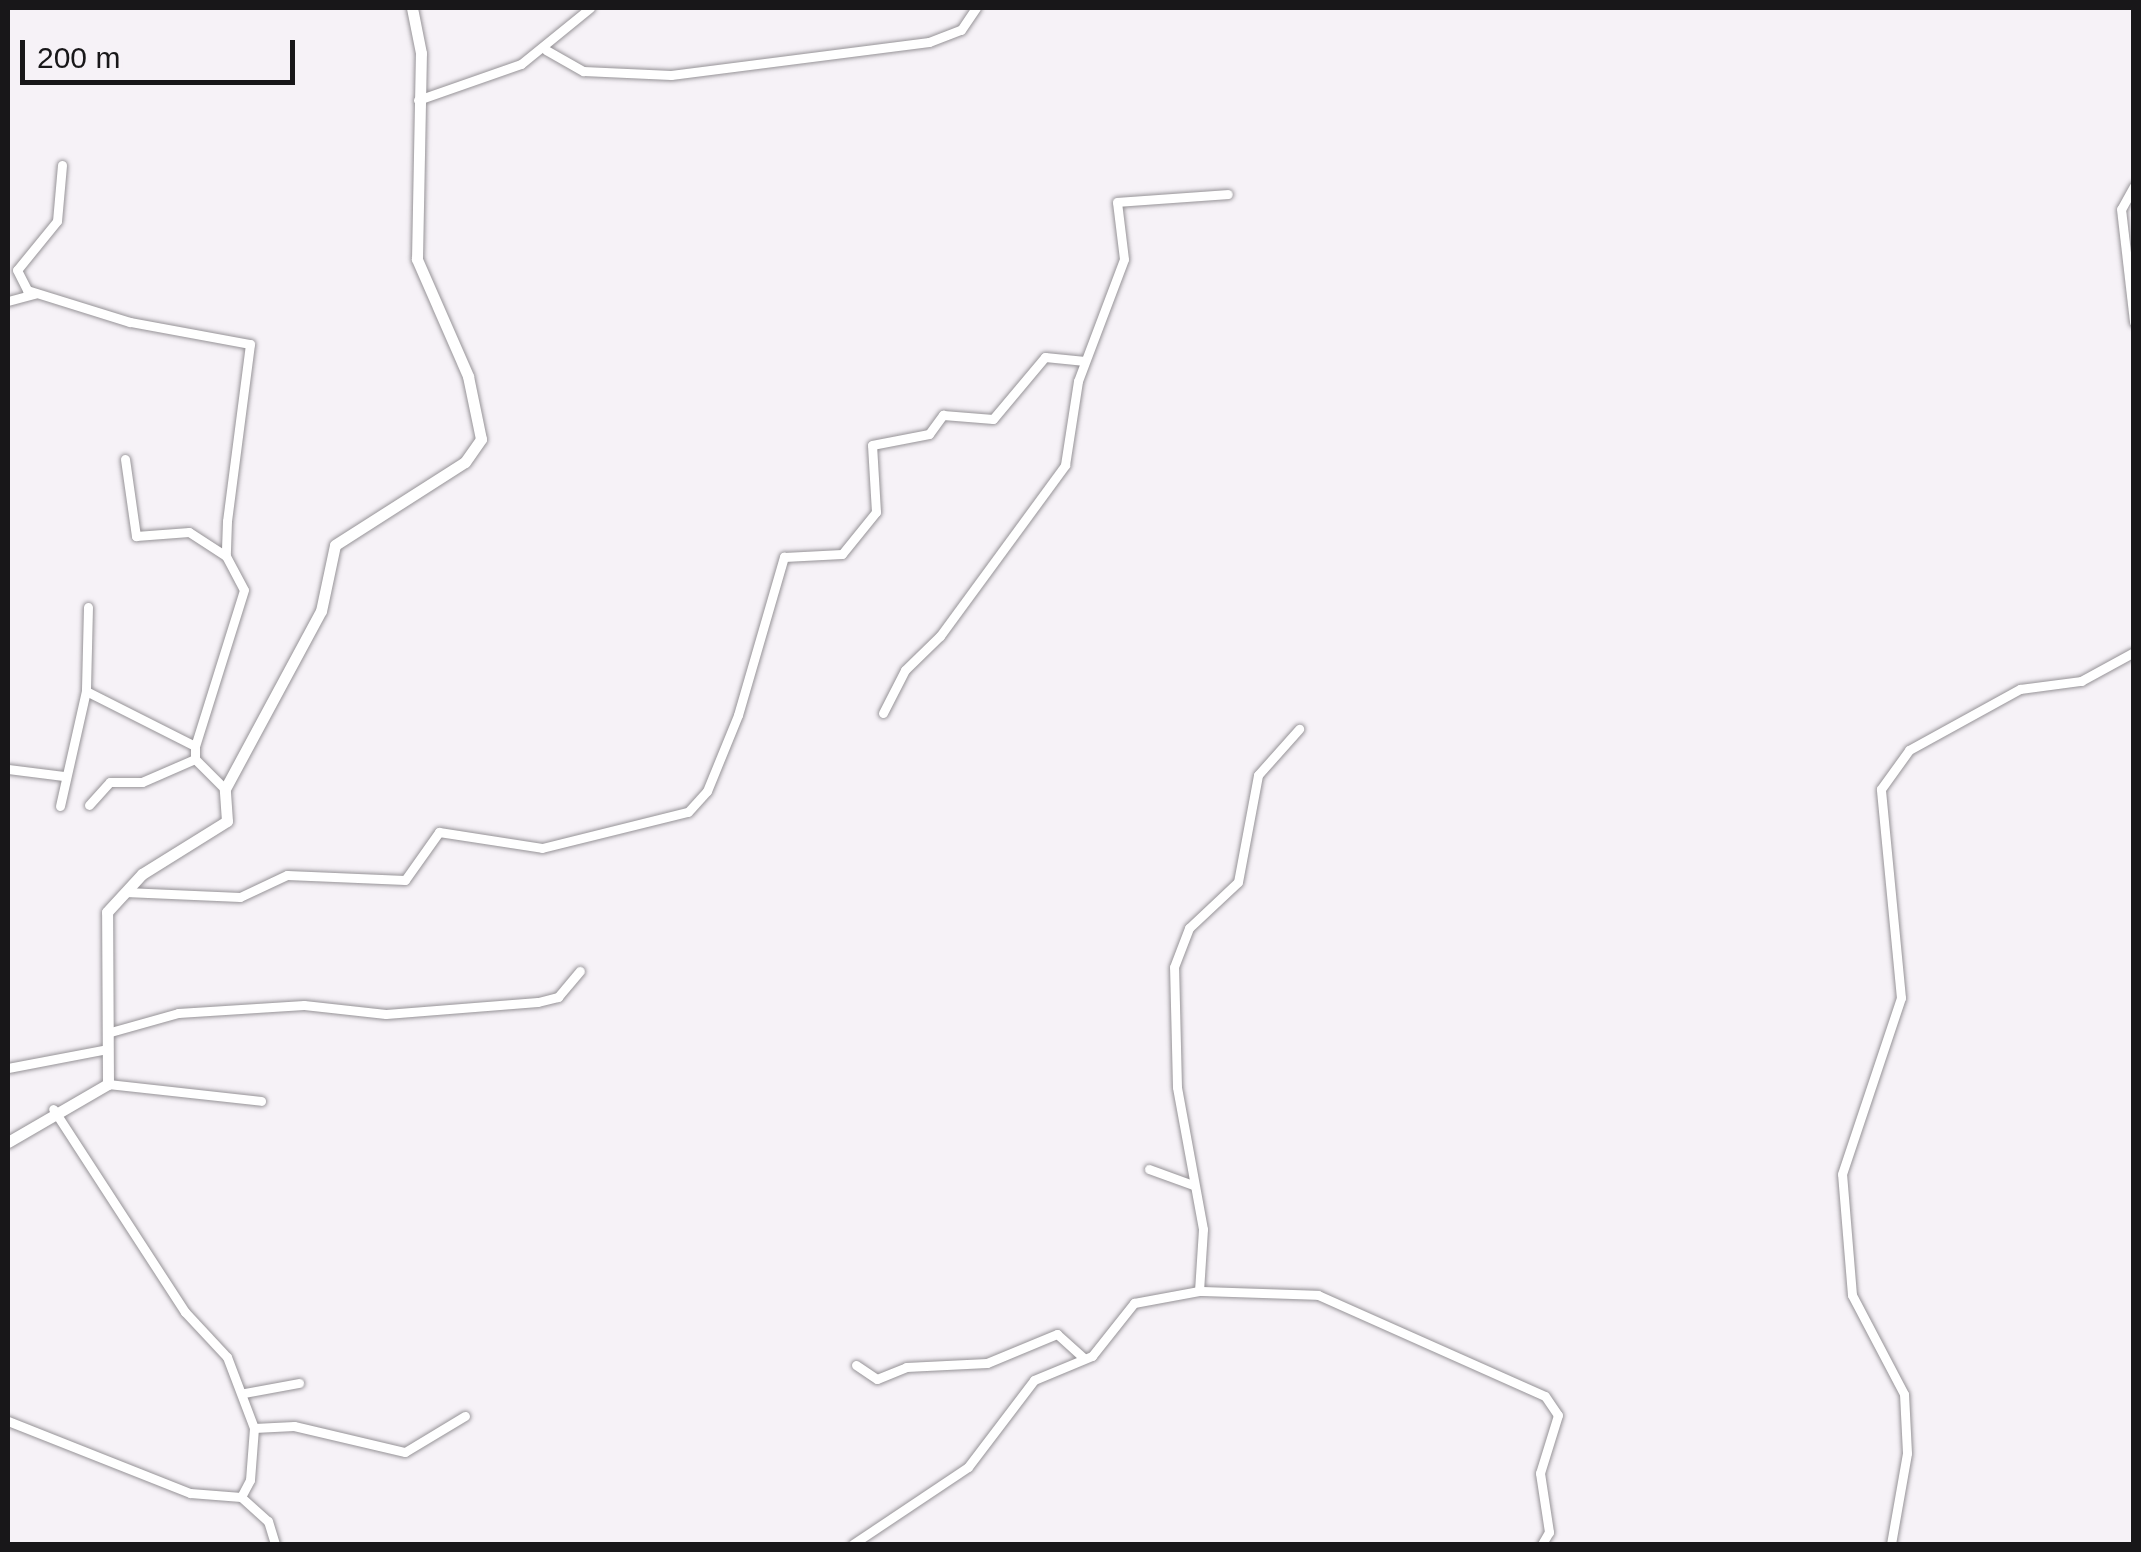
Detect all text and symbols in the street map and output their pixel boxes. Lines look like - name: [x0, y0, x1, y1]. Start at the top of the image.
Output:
- scale bar: [25, 20, 300, 82]
- text: 200 m: [37, 41, 120, 74]

